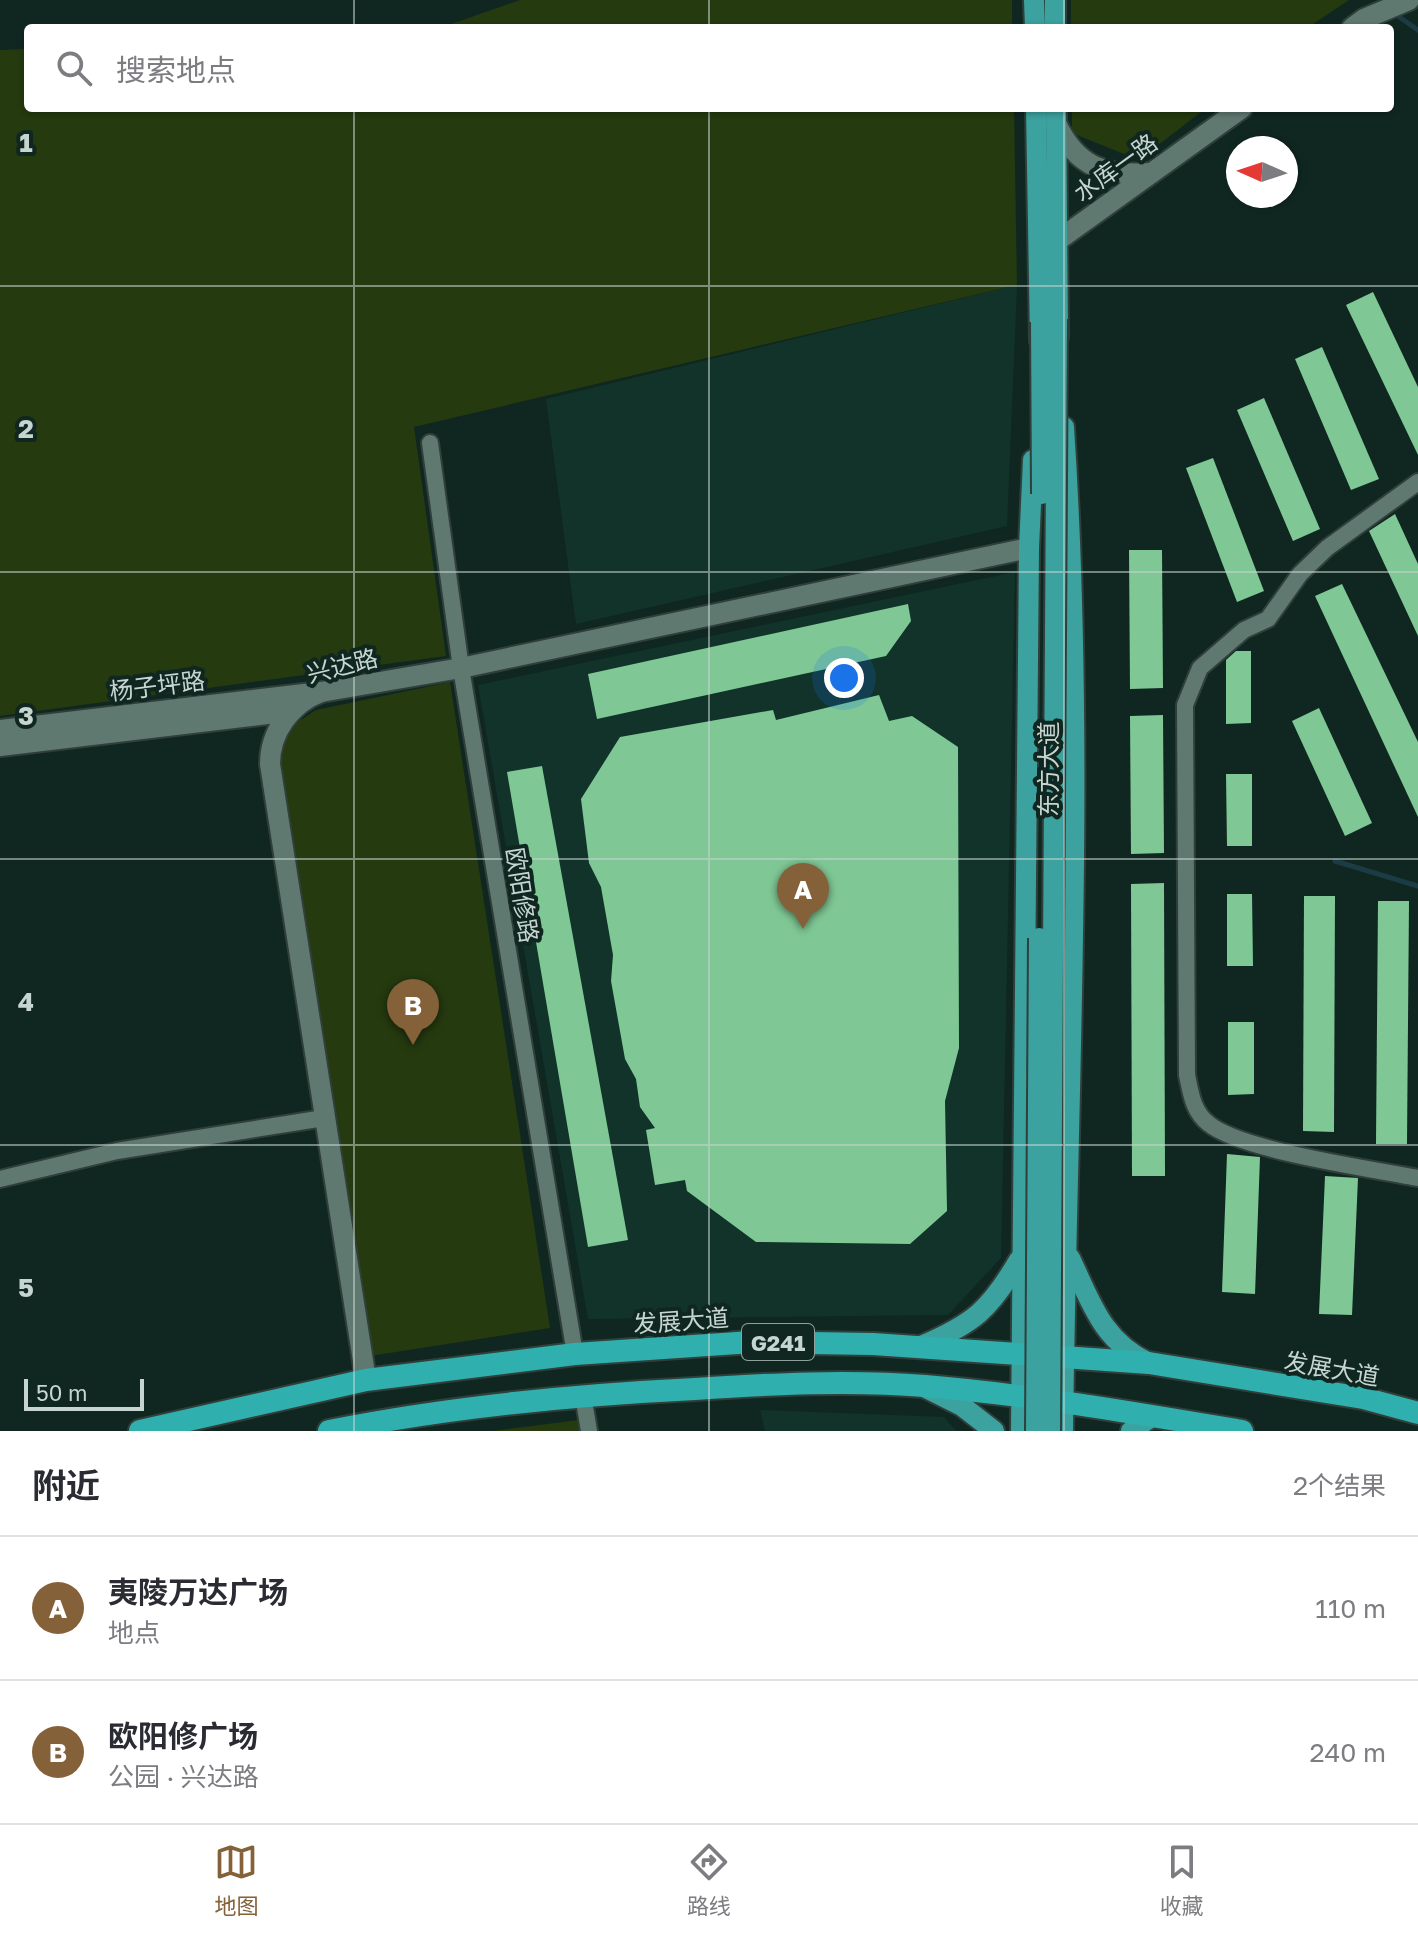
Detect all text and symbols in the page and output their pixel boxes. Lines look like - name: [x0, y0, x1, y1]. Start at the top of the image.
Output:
- search box: [24, 24, 1394, 112]
- icon: search: [52, 46, 96, 90]
- text: 搜索地点: [116, 52, 236, 88]
- text: 1: [19, 127, 33, 158]
- street label: 水库一路: [1068, 127, 1162, 207]
- north arrow: [1226, 136, 1298, 208]
- text: 2: [18, 413, 34, 444]
- street label: 兴达路: [304, 642, 380, 688]
- your location: [824, 658, 864, 698]
- street label: 杨子坪路: [108, 665, 206, 705]
- text: 3: [18, 700, 34, 731]
- street label: 东方大道: [1033, 721, 1062, 817]
- street label: 欧阳修路: [501, 845, 545, 945]
- pin: A: [777, 863, 829, 929]
- pin: B: [387, 979, 439, 1045]
- text: 4: [18, 986, 34, 1017]
- text: 5: [18, 1272, 34, 1303]
- street label: 发展大道: [632, 1302, 730, 1338]
- road number: G241: [742, 1324, 814, 1360]
- street label: 发展大道: [1282, 1345, 1382, 1391]
- scale bar: [24, 1375, 144, 1411]
- text: 50 m: [36, 1379, 87, 1406]
- text: 附近: [32, 1465, 100, 1505]
- text: 2个结果: [1293, 1470, 1386, 1501]
- text: 夷陵万达广场: [108, 1574, 288, 1610]
- text: A: [49, 1593, 67, 1624]
- text: 110 m: [1315, 1593, 1386, 1624]
- text: 地点: [108, 1617, 160, 1648]
- text: 欧阳修广场: [108, 1718, 258, 1754]
- text: B: [49, 1737, 67, 1768]
- text: 240 m: [1309, 1737, 1386, 1768]
- text: 公园 · 兴达路: [108, 1761, 259, 1792]
- tab: 地图: [214, 1840, 258, 1920]
- tab: 路线: [687, 1840, 731, 1920]
- tab: 收藏: [1160, 1840, 1204, 1920]

